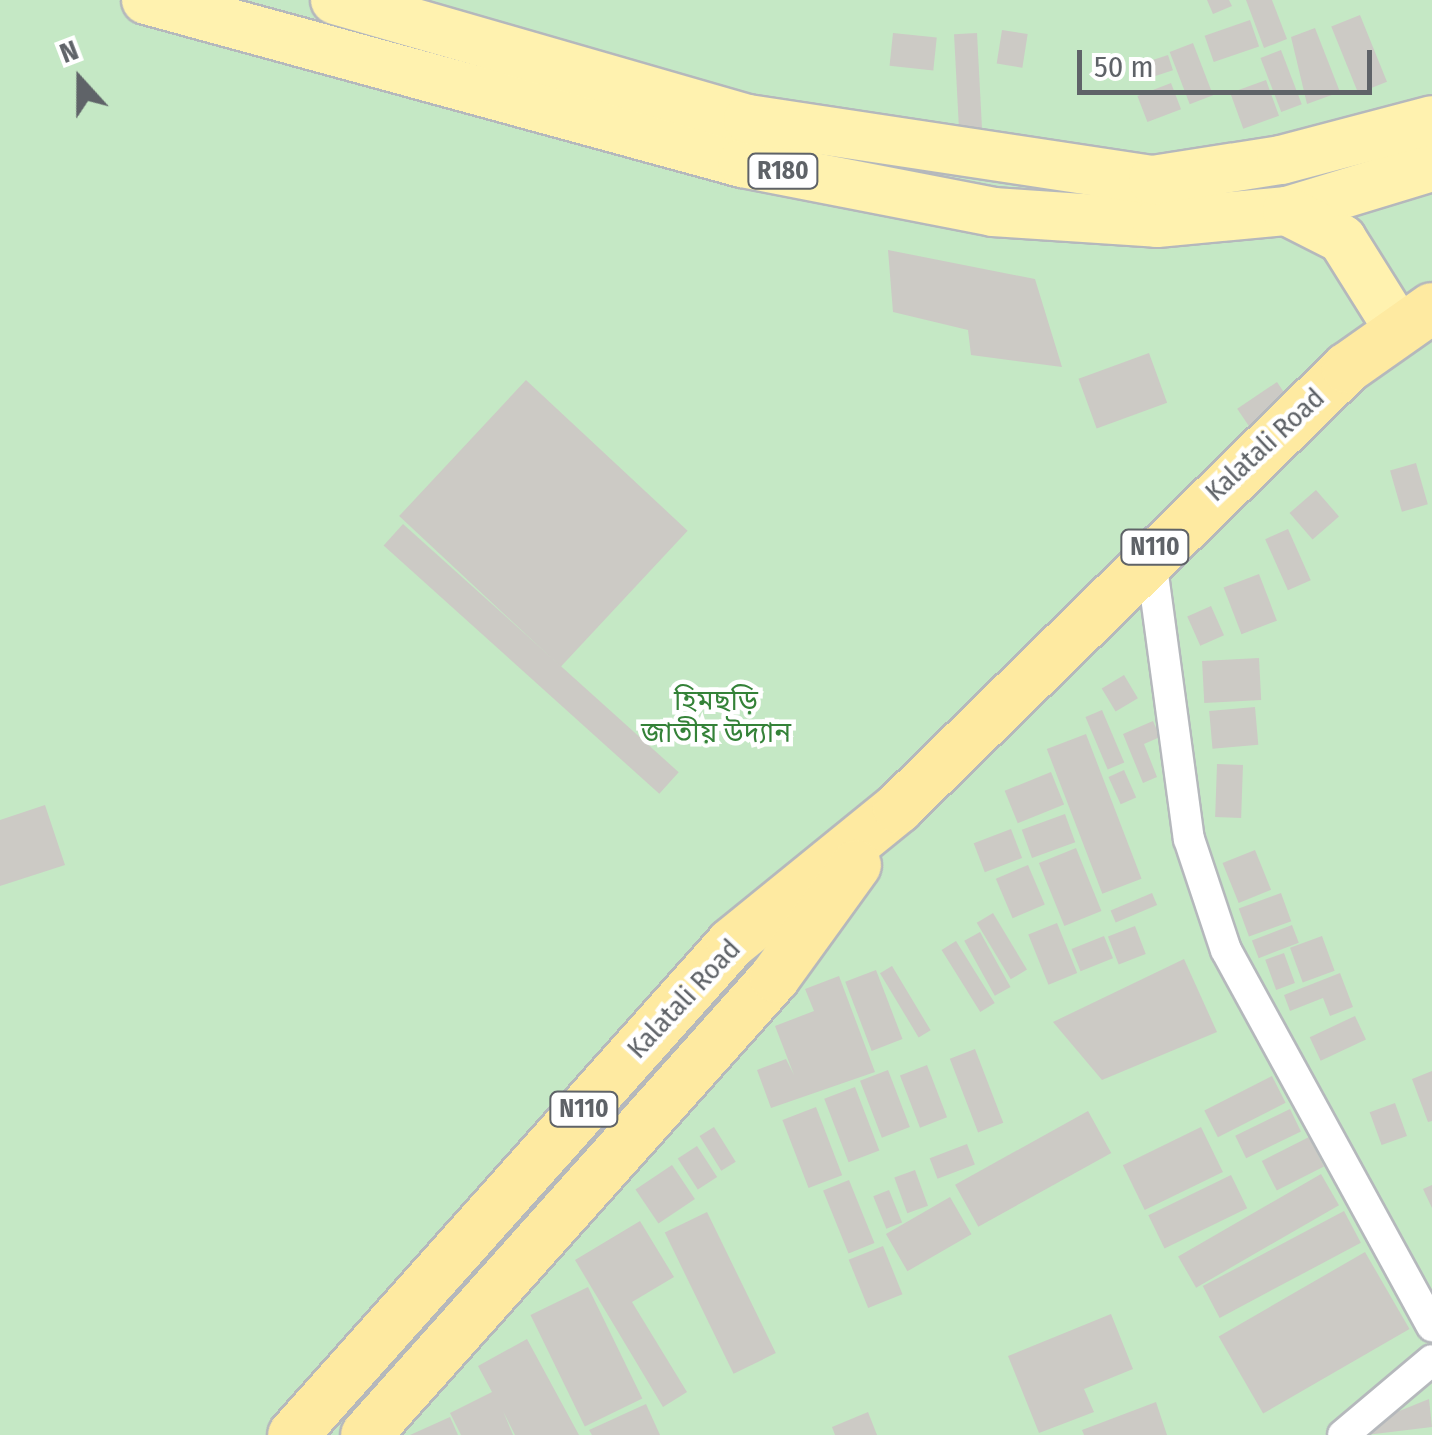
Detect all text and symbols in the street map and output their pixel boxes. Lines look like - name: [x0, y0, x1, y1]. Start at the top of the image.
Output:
- north arrow: [30, 30, 130, 130]
- scale bar: [1082, 30, 1377, 92]
- text: N: [55, 33, 83, 70]
- text: 50 m: [1094, 49, 1154, 85]
- road number: R180: [746, 151, 820, 191]
- street label: Kalatali Road: [1199, 381, 1331, 509]
- road number: N110: [1120, 527, 1190, 567]
- park label: হিমছড়ি জাতীয় উদ্যান: [641, 684, 791, 750]
- street label: Kalatali Road: [620, 933, 748, 1065]
- road number: N110: [549, 1089, 619, 1129]

